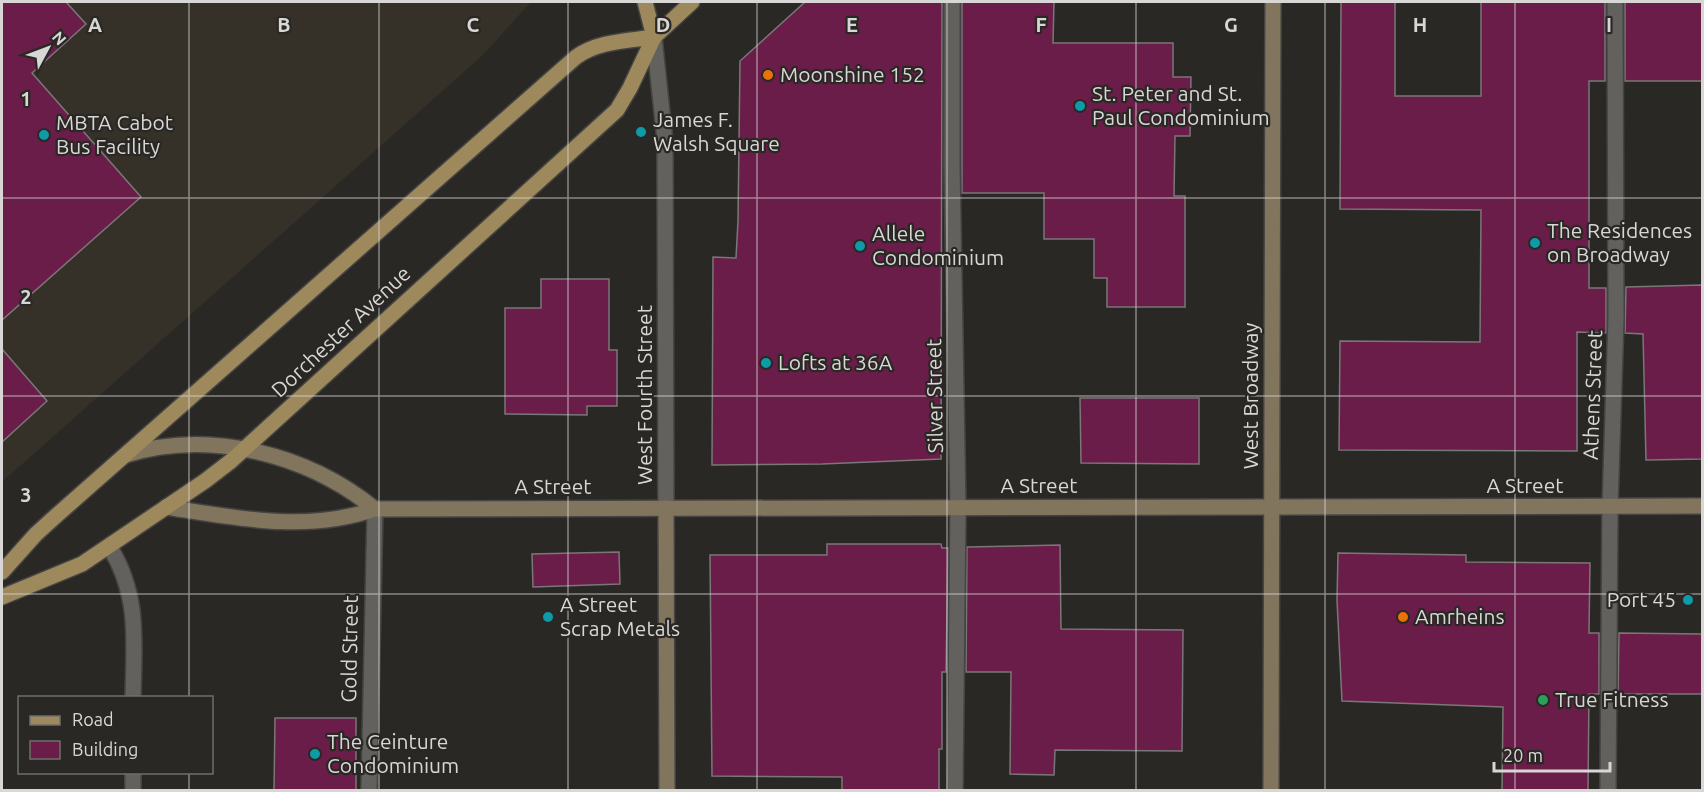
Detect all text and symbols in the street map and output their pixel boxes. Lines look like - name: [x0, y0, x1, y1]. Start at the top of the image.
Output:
- text: A: [88, 13, 102, 36]
- text: B: [277, 13, 291, 36]
- text: C: [467, 13, 480, 36]
- text: D: [656, 13, 670, 36]
- text: E: [846, 13, 858, 36]
- text: F: [1035, 13, 1047, 36]
- text: G: [1224, 13, 1238, 36]
- text: H: [1413, 13, 1427, 36]
- text: I: [1606, 13, 1612, 36]
- north arrow: [18, 18, 78, 78]
- text: N: [49, 28, 70, 49]
- place label: Moonshine 152: [780, 62, 925, 86]
- marker: Moonshine 152: [761, 68, 775, 82]
- place label: St. Peter and St. Paul Condominium: [1092, 81, 1270, 129]
- text: 1: [20, 87, 32, 110]
- marker: St. Peter and St. Paul Condominium: [1073, 99, 1087, 113]
- place label: James F. Walsh Square: [653, 107, 780, 155]
- place label: MBTA Cabot Bus Facility: [56, 110, 173, 158]
- marker: James F. Walsh Square: [634, 125, 648, 139]
- marker: MBTA Cabot Bus Facility: [37, 128, 51, 142]
- place label: The Residences on Broadway: [1547, 218, 1692, 266]
- place label: Allele Condominium: [872, 221, 1004, 269]
- marker: The Residences on Broadway: [1528, 236, 1542, 250]
- marker: Allele Condominium: [853, 239, 867, 253]
- street label: Dorchester Avenue: [266, 261, 415, 402]
- text: 2: [20, 285, 32, 308]
- street label: West Fourth Street: [632, 305, 656, 485]
- street label: West Broadway: [1238, 323, 1262, 469]
- street label: Athens Street: [1578, 330, 1606, 460]
- street label: Silver Street: [921, 338, 947, 454]
- place label: Lofts at 36A: [778, 350, 893, 374]
- marker: Lofts at 36A: [759, 356, 773, 370]
- street label: A Street: [1000, 473, 1078, 497]
- street label: A Street: [1486, 473, 1564, 497]
- street label: A Street: [514, 474, 592, 498]
- text: 3: [20, 483, 32, 506]
- place label: Port 45: [1607, 587, 1676, 611]
- place label: A Street Scrap Metals: [560, 592, 680, 640]
- marker: Port 45: [1681, 593, 1695, 607]
- street label: Gold Street: [336, 595, 362, 703]
- place label: Amrheins: [1415, 604, 1505, 628]
- marker: A Street Scrap Metals: [541, 610, 555, 624]
- marker: Amrheins: [1396, 610, 1410, 624]
- place label: True Fitness: [1555, 687, 1669, 711]
- marker: True Fitness: [1536, 693, 1550, 707]
- legend: [18, 696, 213, 774]
- text: Road: [72, 709, 114, 729]
- place label: The Ceinture Condominium: [327, 729, 459, 777]
- scale bar: [1494, 735, 1610, 773]
- text: Building: [72, 739, 138, 759]
- text: 20 m: [1503, 745, 1543, 765]
- marker: The Ceinture Condominium: [308, 747, 322, 761]

